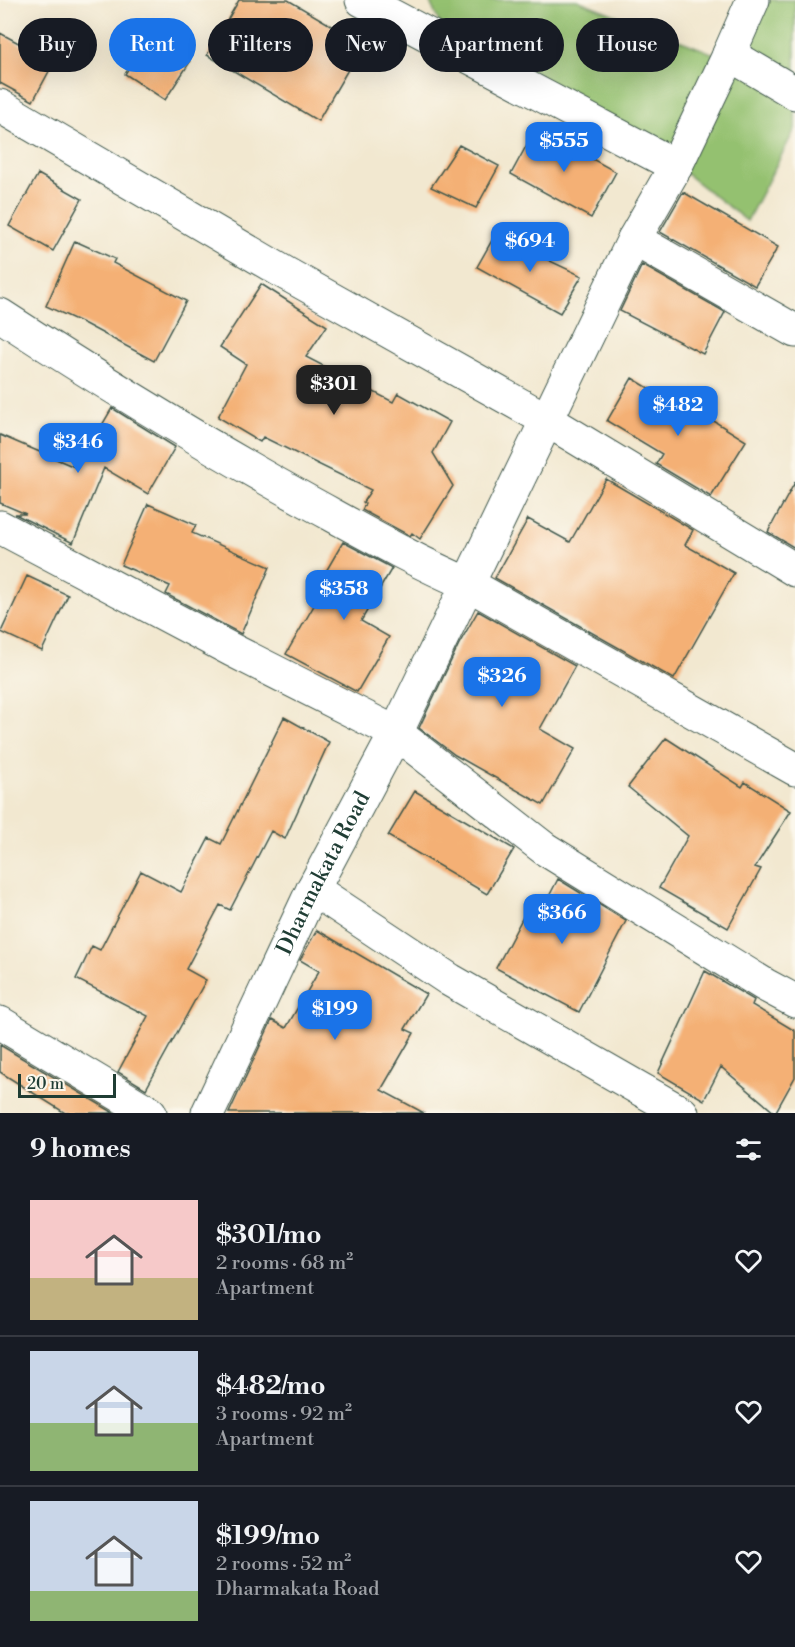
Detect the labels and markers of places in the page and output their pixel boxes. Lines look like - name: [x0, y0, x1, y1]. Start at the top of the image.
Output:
- pin: $555: [528, 122, 600, 173]
- pin: $694: [494, 222, 566, 273]
- pin: $301: [298, 365, 370, 416]
- pin: $482: [642, 386, 714, 437]
- pin: $346: [42, 423, 114, 474]
- pin: $358: [308, 570, 380, 621]
- pin: $326: [466, 657, 538, 708]
- pin: $366: [526, 894, 598, 945]
- pin: $199: [299, 990, 371, 1041]

